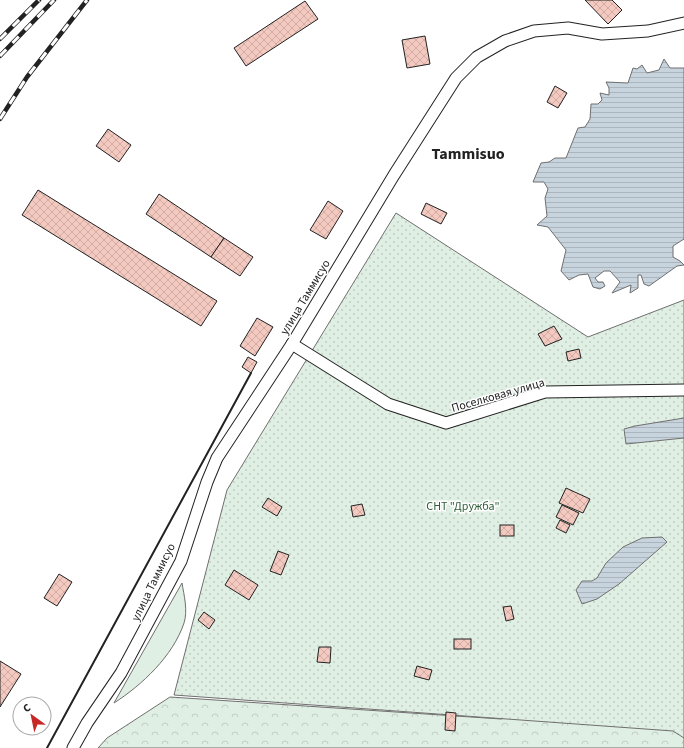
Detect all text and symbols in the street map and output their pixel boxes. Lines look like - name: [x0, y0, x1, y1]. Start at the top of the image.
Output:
- district label: Tammisuo: [431, 143, 505, 165]
- street label: улица Таммисуо: [276, 256, 335, 338]
- street label: Поселковая улица: [450, 374, 547, 417]
- park label: СНТ "Дружба": [426, 498, 500, 515]
- street label: улица Таммисуо: [127, 540, 180, 624]
- north arrow: [12, 696, 52, 736]
- text: С: [20, 700, 34, 716]

